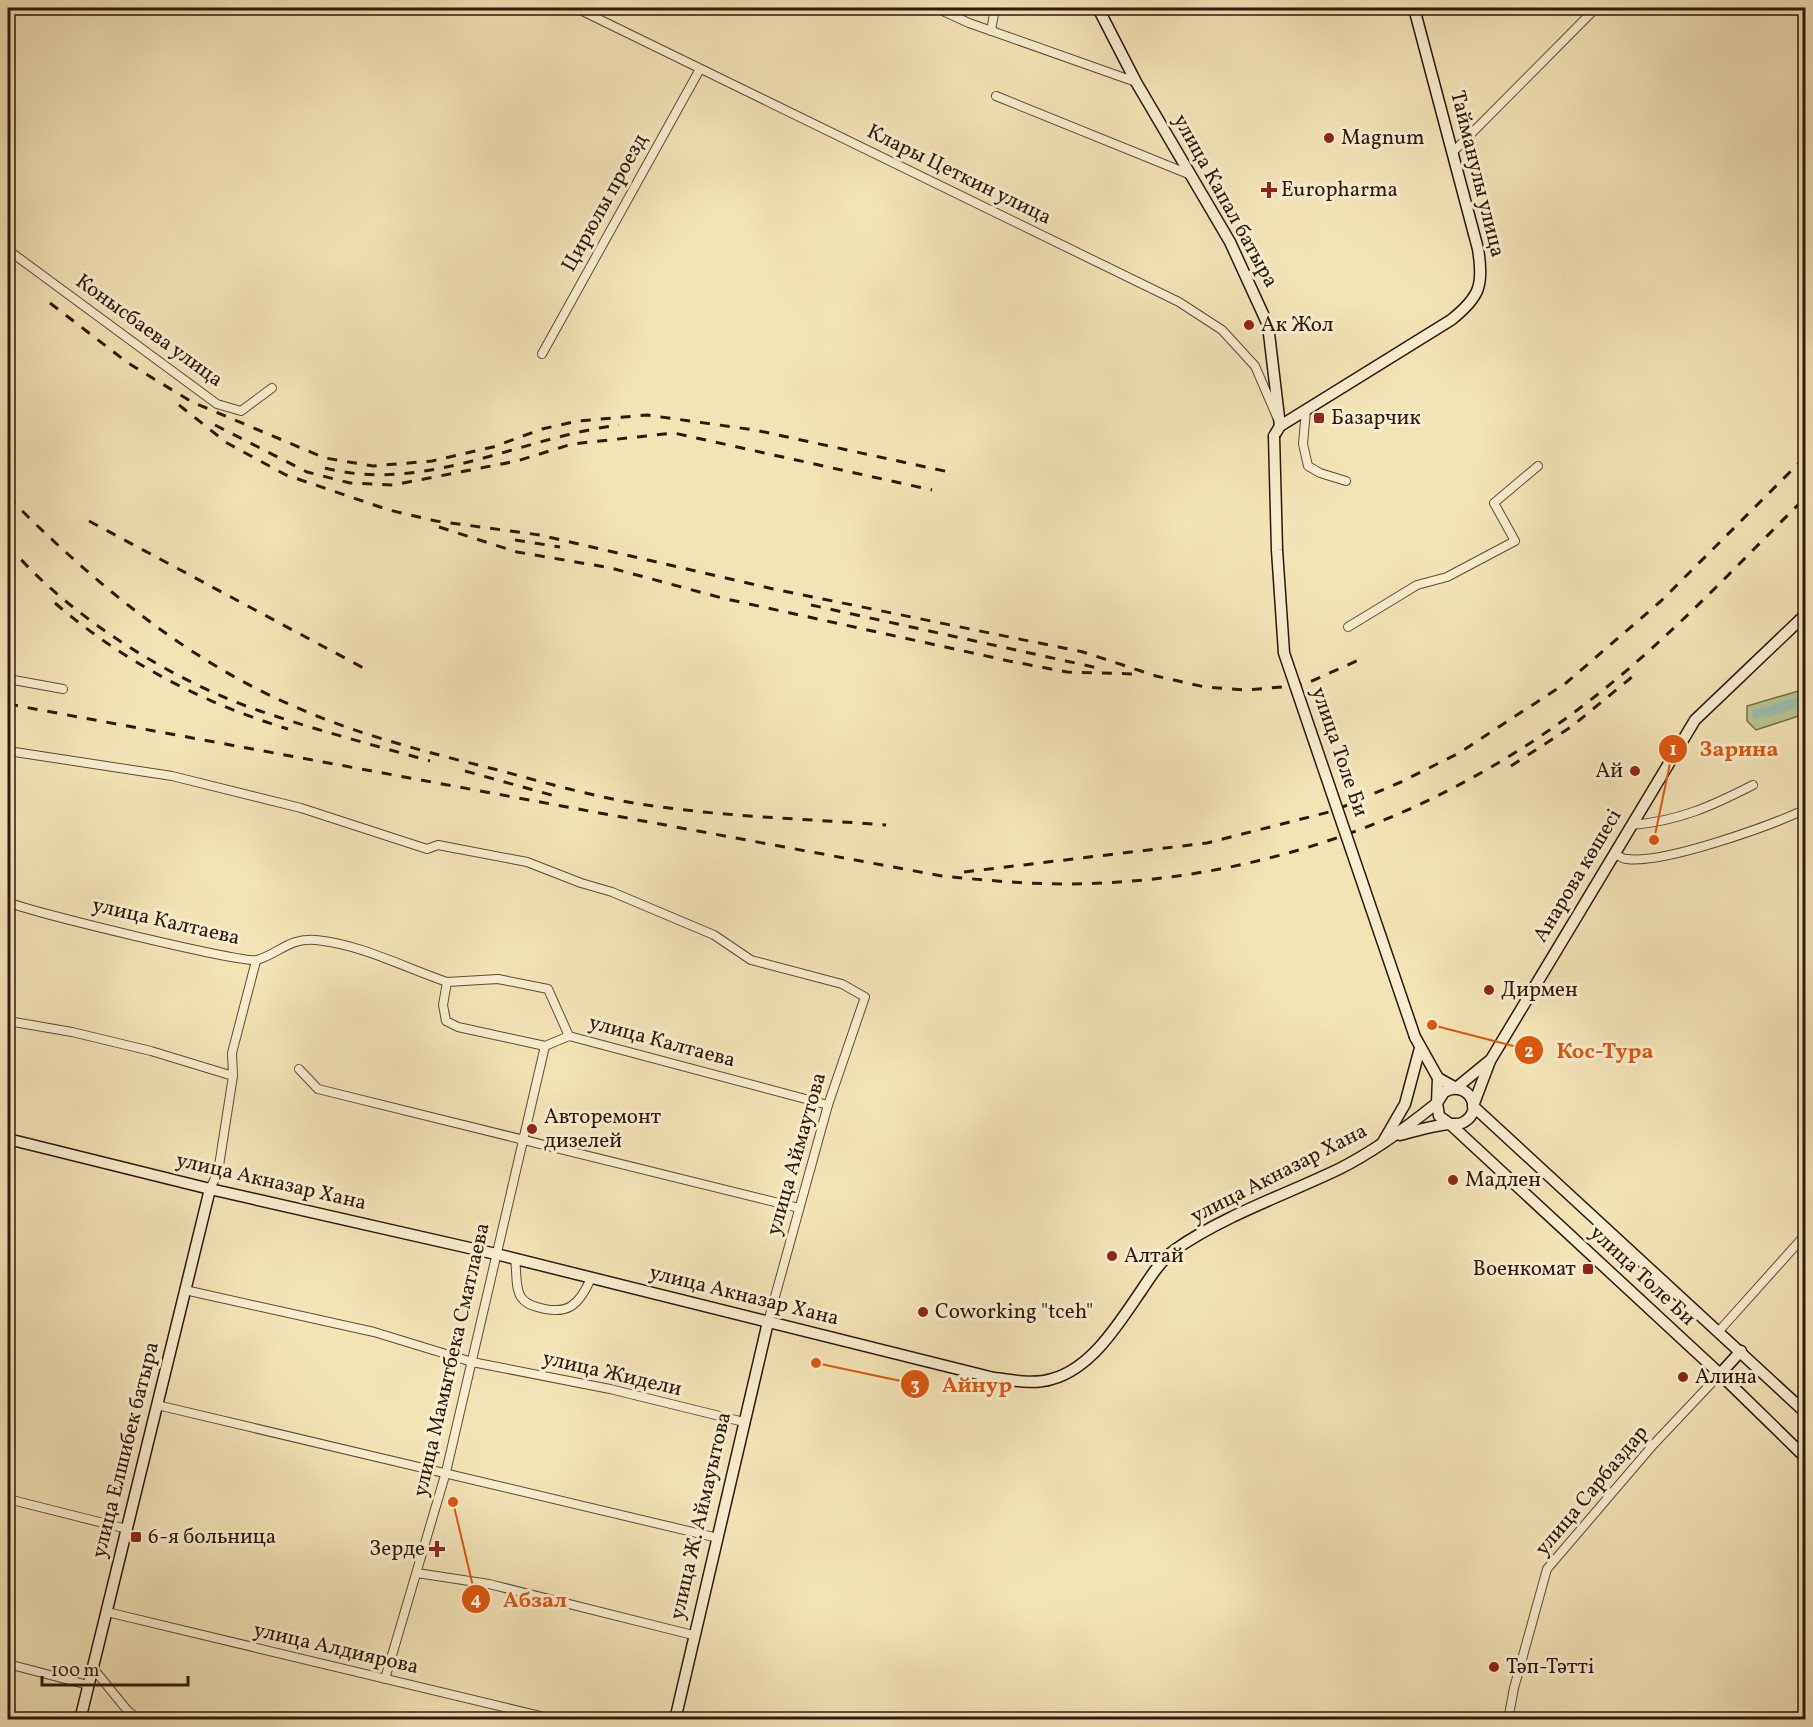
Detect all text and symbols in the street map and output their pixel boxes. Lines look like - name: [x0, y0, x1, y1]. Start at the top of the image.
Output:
- street label: Тайманулы улица: [1442, 88, 1512, 260]
- street label: улица Капал батыра: [1165, 109, 1285, 293]
- street label: Клары Цеткин улица: [862, 118, 1056, 232]
- place label: Magnum: [1341, 124, 1425, 153]
- street label: Цирюлы проезд: [555, 128, 655, 277]
- marker: Magnum: [1322, 131, 1336, 145]
- place label: Europharma: [1281, 176, 1398, 205]
- marker: Europharma: [1262, 183, 1276, 197]
- street label: Конысбаева улица: [69, 267, 229, 395]
- place label: Ак Жол: [1261, 311, 1333, 340]
- marker: Ак Жол: [1242, 318, 1256, 332]
- place label: Базарчик: [1331, 404, 1421, 433]
- marker: Базарчик: [1312, 411, 1326, 425]
- street label: улица Толе Би: [1303, 683, 1375, 821]
- callout: Зарина: [1658, 729, 1790, 769]
- text: Зарина: [1700, 735, 1778, 766]
- text: 1: [1669, 738, 1677, 763]
- place label: Ай: [1595, 757, 1623, 786]
- marker: Ай: [1628, 764, 1642, 778]
- street label: Анарова көшесі: [1527, 804, 1629, 948]
- street label: улица Калтаева: [89, 891, 243, 953]
- place label: Дирмен: [1501, 976, 1578, 1005]
- marker: Дирмен: [1482, 983, 1496, 997]
- street label: улица Калтаева: [585, 1008, 739, 1076]
- callout: Кос-Тура: [1514, 1030, 1665, 1070]
- text: Кос-Тура: [1557, 1037, 1653, 1068]
- text: 2: [1524, 1040, 1534, 1065]
- street label: улица Аймаутова: [760, 1069, 834, 1239]
- place label: Авторемонт дизелей: [544, 1103, 662, 1156]
- street label: улица Акназар Хана: [1186, 1117, 1372, 1231]
- marker: Авторемонт дизелей: [525, 1122, 539, 1136]
- street label: улица Акназар Хана: [173, 1146, 369, 1218]
- place label: Мадлен: [1465, 1166, 1541, 1195]
- marker: Мадлен: [1446, 1173, 1460, 1187]
- street label: улица Толе Би: [1583, 1219, 1702, 1333]
- street label: улица Мамытбека Сматлаева: [406, 1220, 498, 1500]
- place label: Алтай: [1124, 1242, 1184, 1271]
- marker: Алтай: [1105, 1249, 1119, 1263]
- place label: Военкомат: [1473, 1255, 1576, 1284]
- street label: улица Акназар Хана: [646, 1258, 842, 1334]
- marker: Военкомат: [1581, 1262, 1595, 1276]
- place label: Coworking "tceh": [935, 1298, 1093, 1327]
- marker: Coworking "tceh": [916, 1305, 930, 1319]
- street label: улица Елшибек батыра: [85, 1339, 167, 1561]
- street label: улица Жидели: [540, 1344, 685, 1404]
- place label: Алина: [1695, 1363, 1757, 1392]
- callout: Айнур: [900, 1364, 1024, 1404]
- marker: Алина: [1676, 1370, 1690, 1384]
- text: Айнур: [942, 1371, 1012, 1402]
- text: 3: [910, 1374, 920, 1399]
- street label: улица Ж. Аймауытова: [663, 1409, 739, 1623]
- street label: улица Сарбаздар: [1529, 1419, 1655, 1563]
- place label: 6-я больница: [148, 1523, 276, 1552]
- marker: 6-я больница: [129, 1530, 143, 1544]
- place label: Зерде: [369, 1535, 425, 1564]
- marker: Зерде: [430, 1542, 444, 1556]
- callout: Абзал: [461, 1579, 579, 1619]
- text: Абзал: [503, 1586, 567, 1617]
- text: 4: [471, 1588, 482, 1613]
- street label: улица Алдиярова: [250, 1616, 422, 1682]
- scale bar: [42, 1649, 188, 1687]
- place label: Тәп-Тәтті: [1506, 1653, 1594, 1682]
- text: 100 m: [51, 1659, 100, 1684]
- marker: Тәп-Тәтті: [1487, 1660, 1501, 1674]

